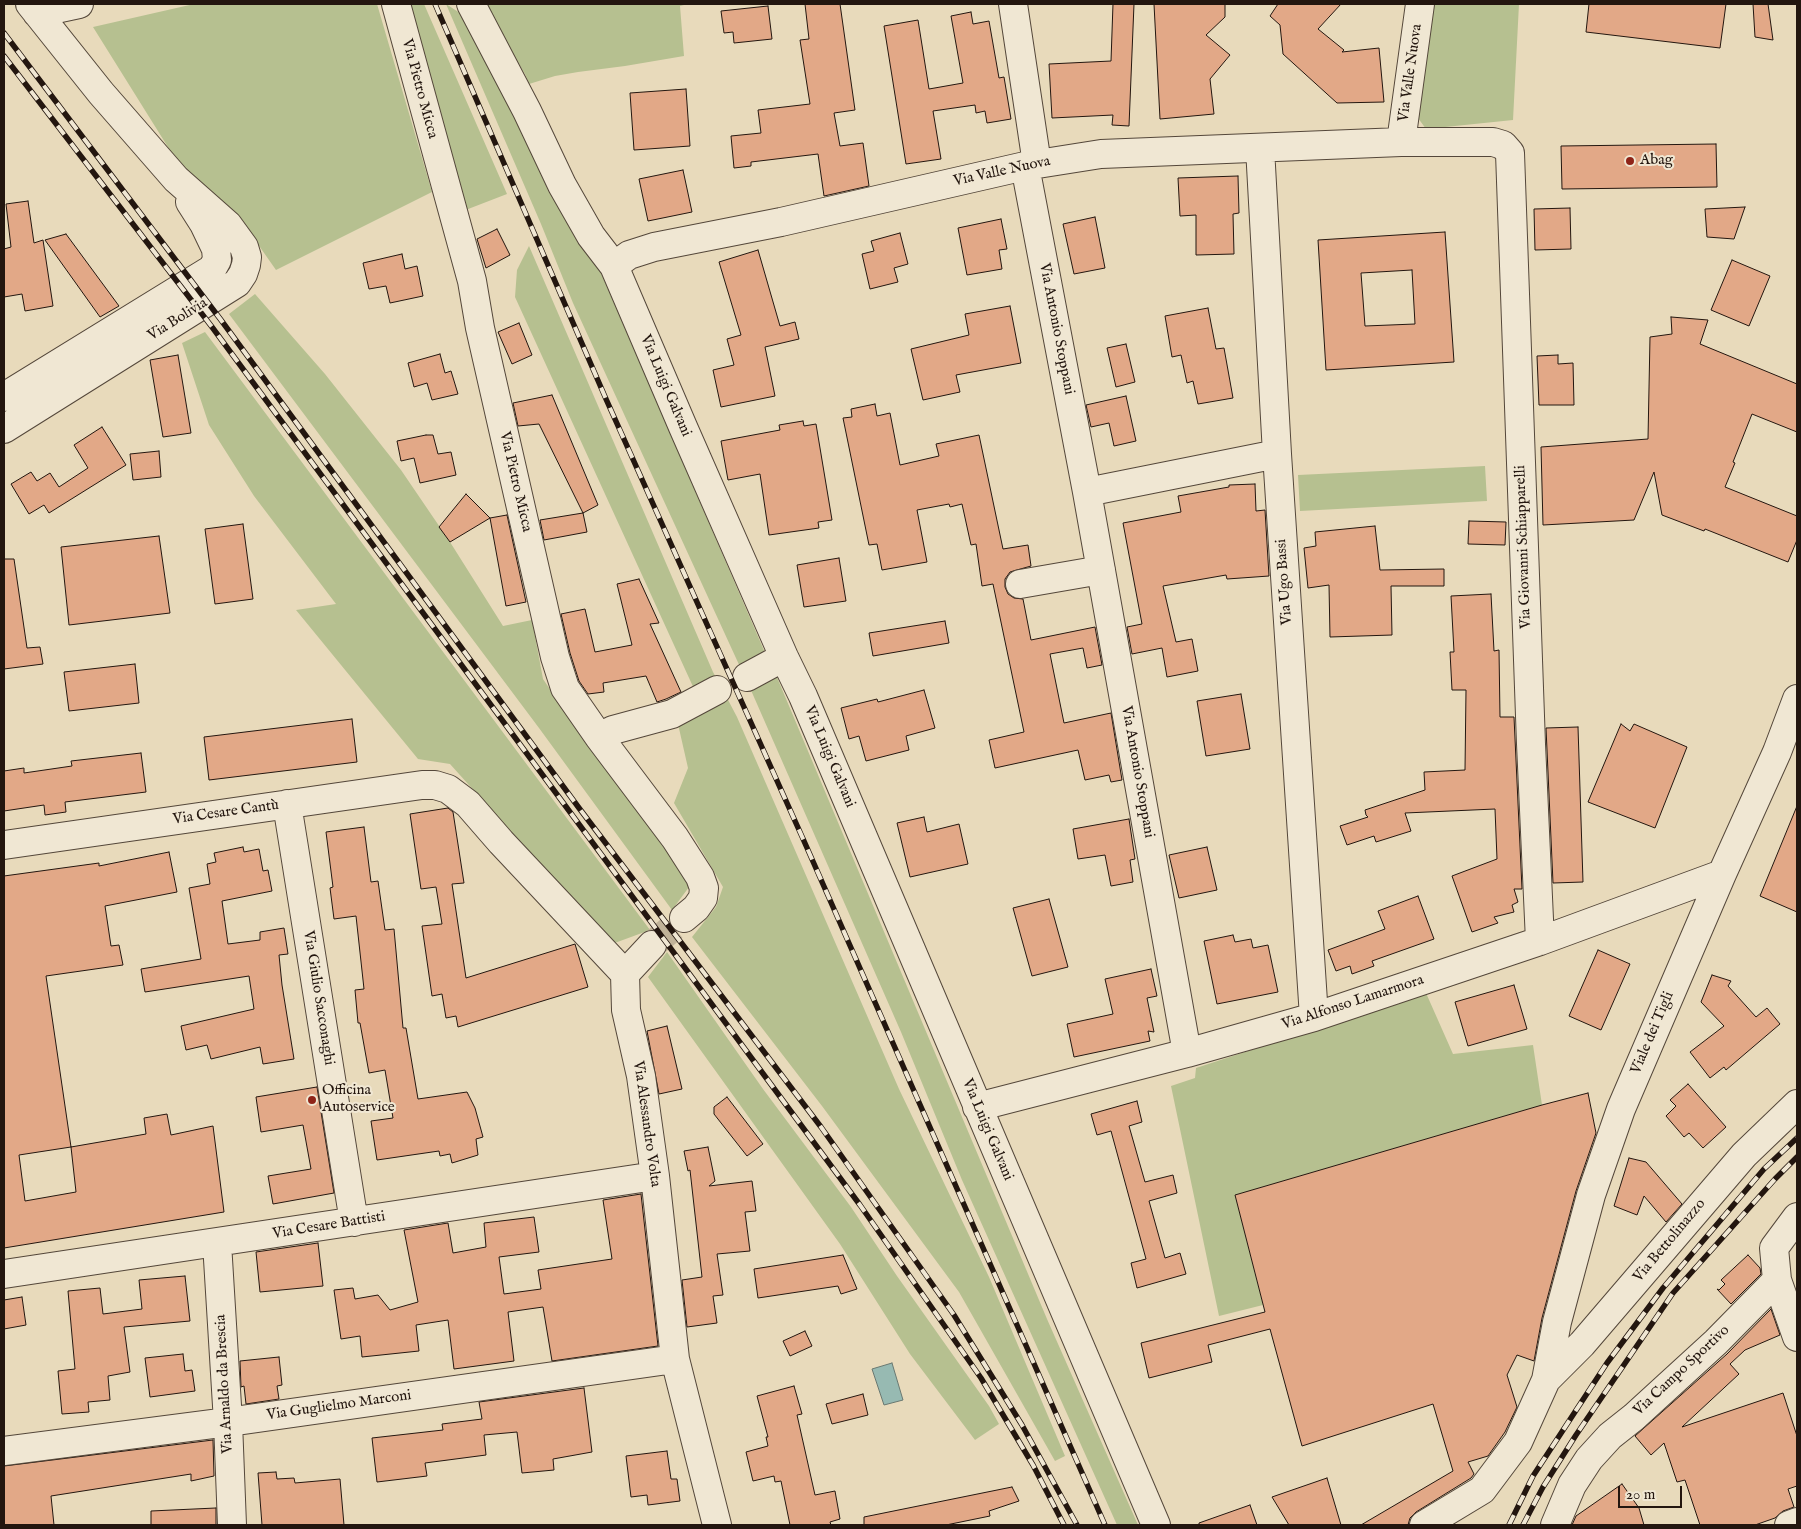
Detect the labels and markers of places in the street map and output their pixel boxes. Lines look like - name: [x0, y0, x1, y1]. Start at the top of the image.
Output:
- place label: Abag: [1640, 152, 1673, 170]
- marker: Abag: [1624, 155, 1636, 167]
- place label: Officina Autoservice: [322, 1082, 395, 1117]
- marker: Officina Autoservice: [306, 1094, 318, 1106]

